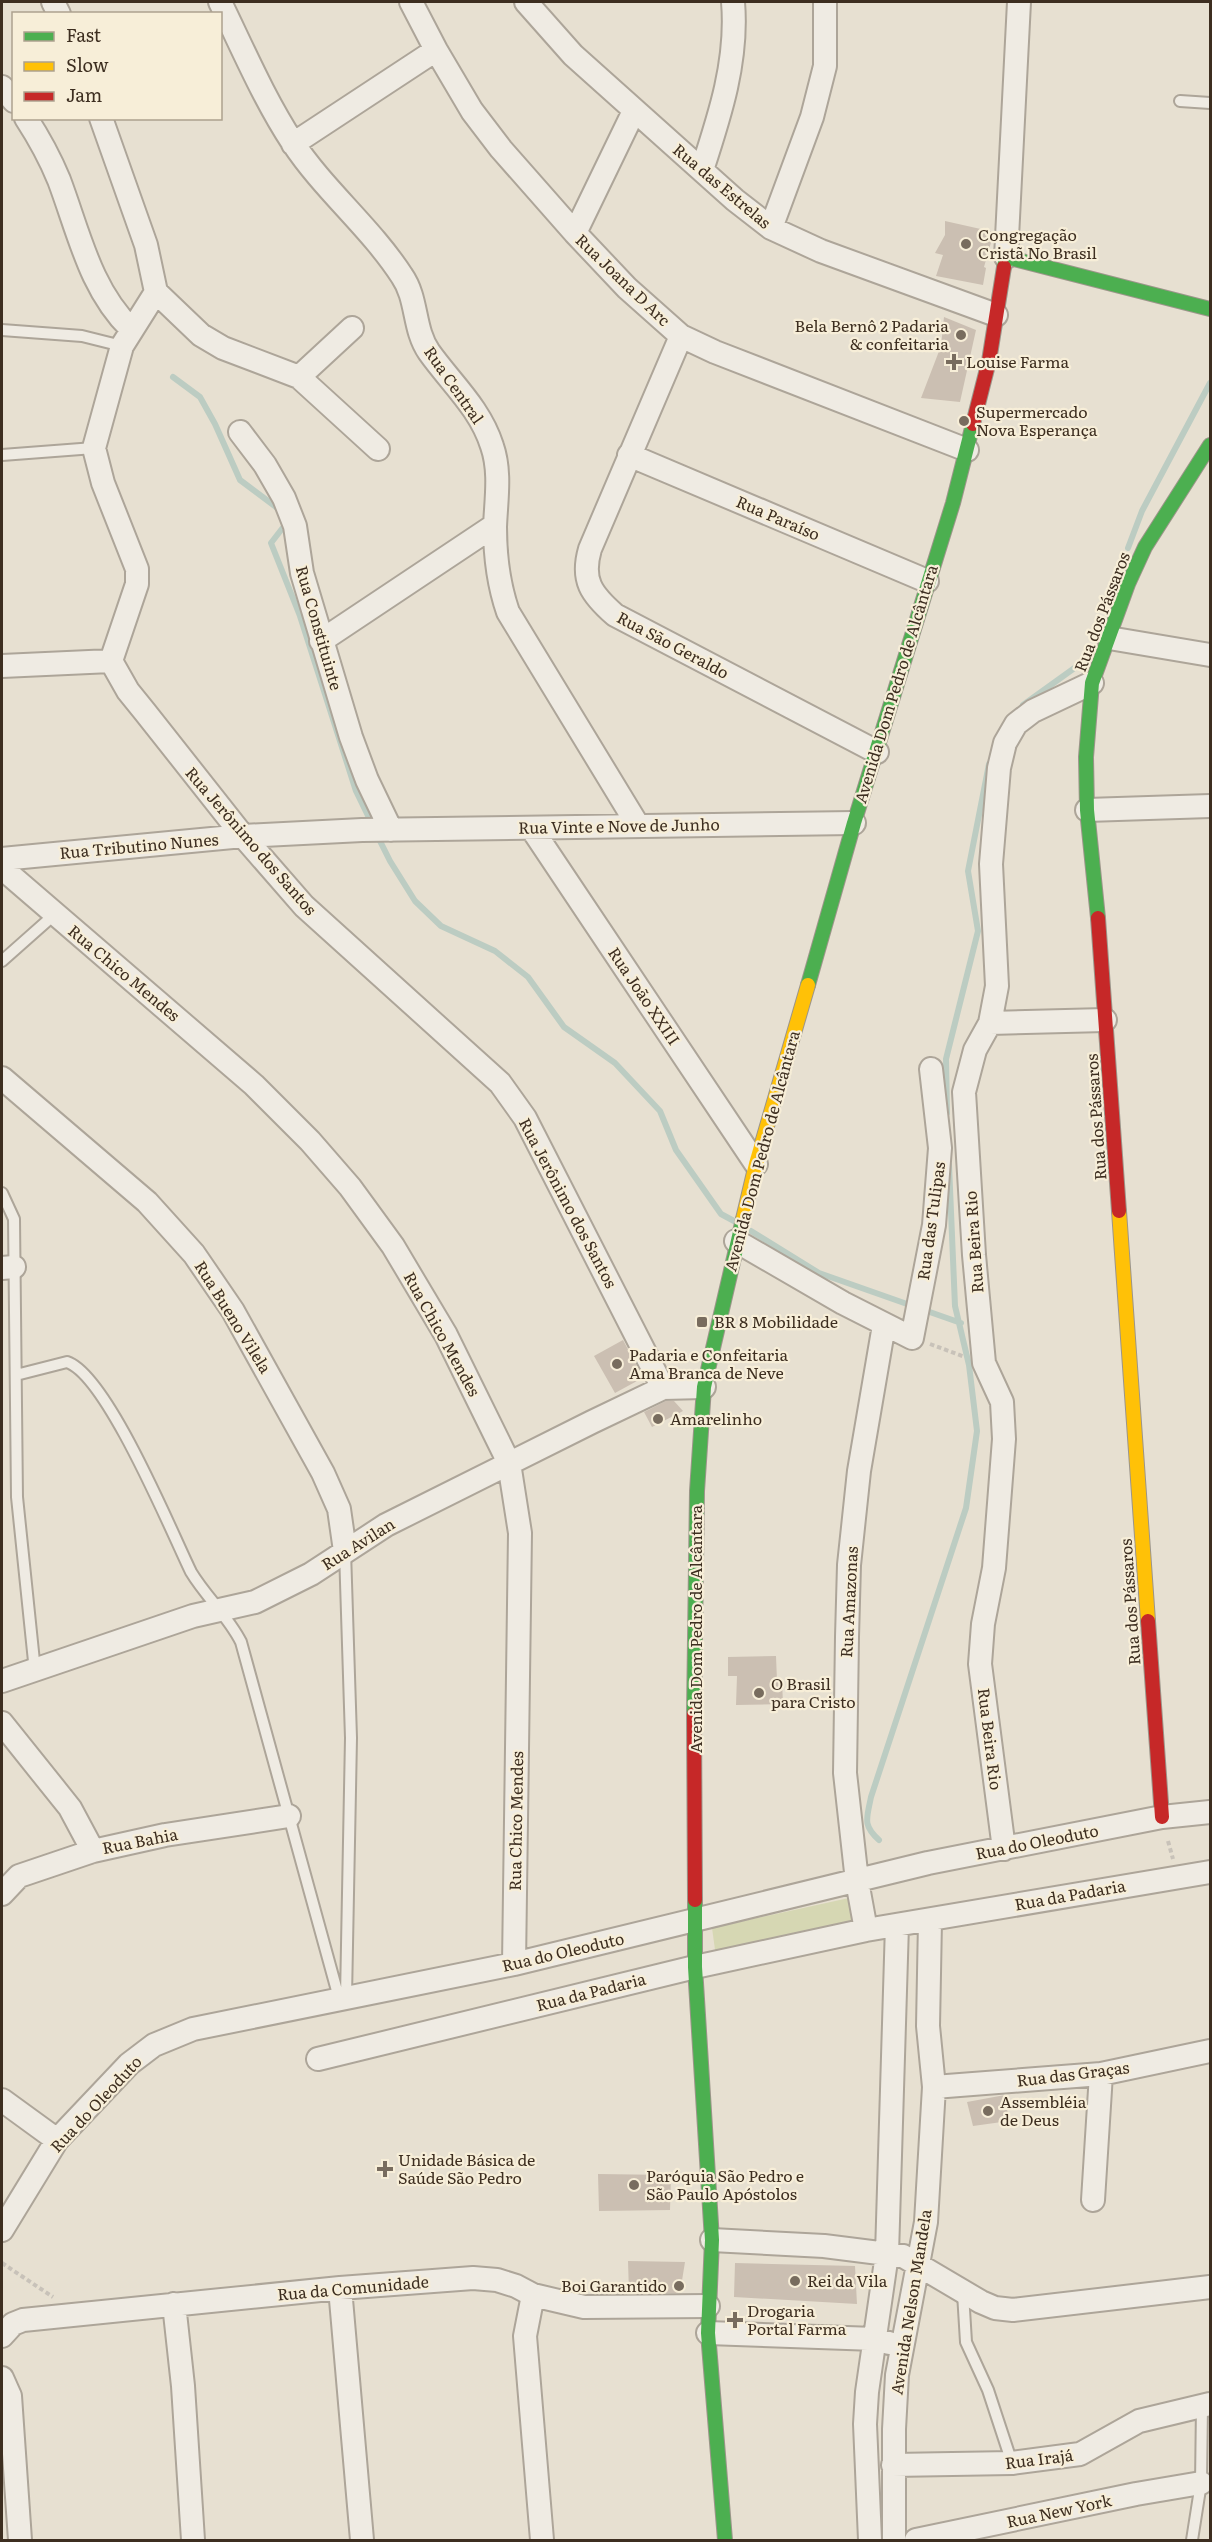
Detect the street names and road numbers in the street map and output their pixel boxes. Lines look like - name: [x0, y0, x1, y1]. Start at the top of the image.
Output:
- street label: Rua das Estrelas: [668, 137, 777, 233]
- street label: Rua Joana D Arc: [571, 228, 677, 331]
- street label: Rua Central: [419, 341, 490, 428]
- street label: Rua Paraíso: [733, 489, 824, 546]
- street label: Rua dos Pássaros: [1067, 548, 1135, 675]
- street label: Avenida Dom Pedro de Alcântara: [847, 561, 943, 806]
- street label: Rua Constituinte: [291, 563, 349, 693]
- street label: Rua São Geraldo: [613, 604, 734, 684]
- street label: Rua Jerônimo dos Santos: [180, 761, 323, 920]
- street label: Rua Vinte e Nove de Junho: [518, 811, 720, 839]
- street label: Rua Tributino Nunes: [58, 826, 219, 864]
- street label: Rua Chico Mendes: [63, 918, 186, 1026]
- street label: Rua João XXIII: [603, 942, 687, 1049]
- street label: Avenida Dom Pedro de Alcântara: [717, 1027, 805, 1274]
- street label: Rua dos Pássaros: [1079, 1053, 1111, 1181]
- street label: Rua Jerônimo dos Santos: [514, 1113, 624, 1292]
- street label: Rua das Tulipas: [910, 1160, 950, 1282]
- street label: Rua Beira Rio: [957, 1190, 989, 1294]
- street label: Rua Bueno Vilela: [190, 1255, 278, 1378]
- street label: Rua Chico Mendes: [399, 1267, 487, 1400]
- street label: Avenida Dom Pedro de Alcântara: [683, 1504, 707, 1753]
- street label: Rua Avilan: [316, 1511, 399, 1575]
- street label: Rua dos Pássaros: [1113, 1538, 1145, 1666]
- street label: Rua Amazonas: [833, 1546, 863, 1658]
- street label: Rua Beira Rio: [973, 1686, 1009, 1791]
- street label: Rua Chico Mendes: [502, 1751, 528, 1891]
- street label: Rua do Oleoduto: [973, 1817, 1100, 1865]
- street label: Rua Bahia: [100, 1821, 180, 1859]
- street label: Rua da Padaria: [1012, 1872, 1128, 1916]
- street label: Rua do Oleoduto: [499, 1925, 626, 1977]
- street label: Rua da Padaria: [533, 1966, 649, 2016]
- street label: Rua do Oleoduto: [44, 2049, 147, 2157]
- street label: Rua das Graças: [1015, 2054, 1131, 2092]
- street label: Avenida Nelson Mandela: [883, 2207, 937, 2396]
- street label: Rua da Comunidade: [276, 2268, 430, 2306]
- street label: Rua Irajá: [1003, 2442, 1075, 2474]
- street label: Rua New York: [1004, 2487, 1114, 2533]

